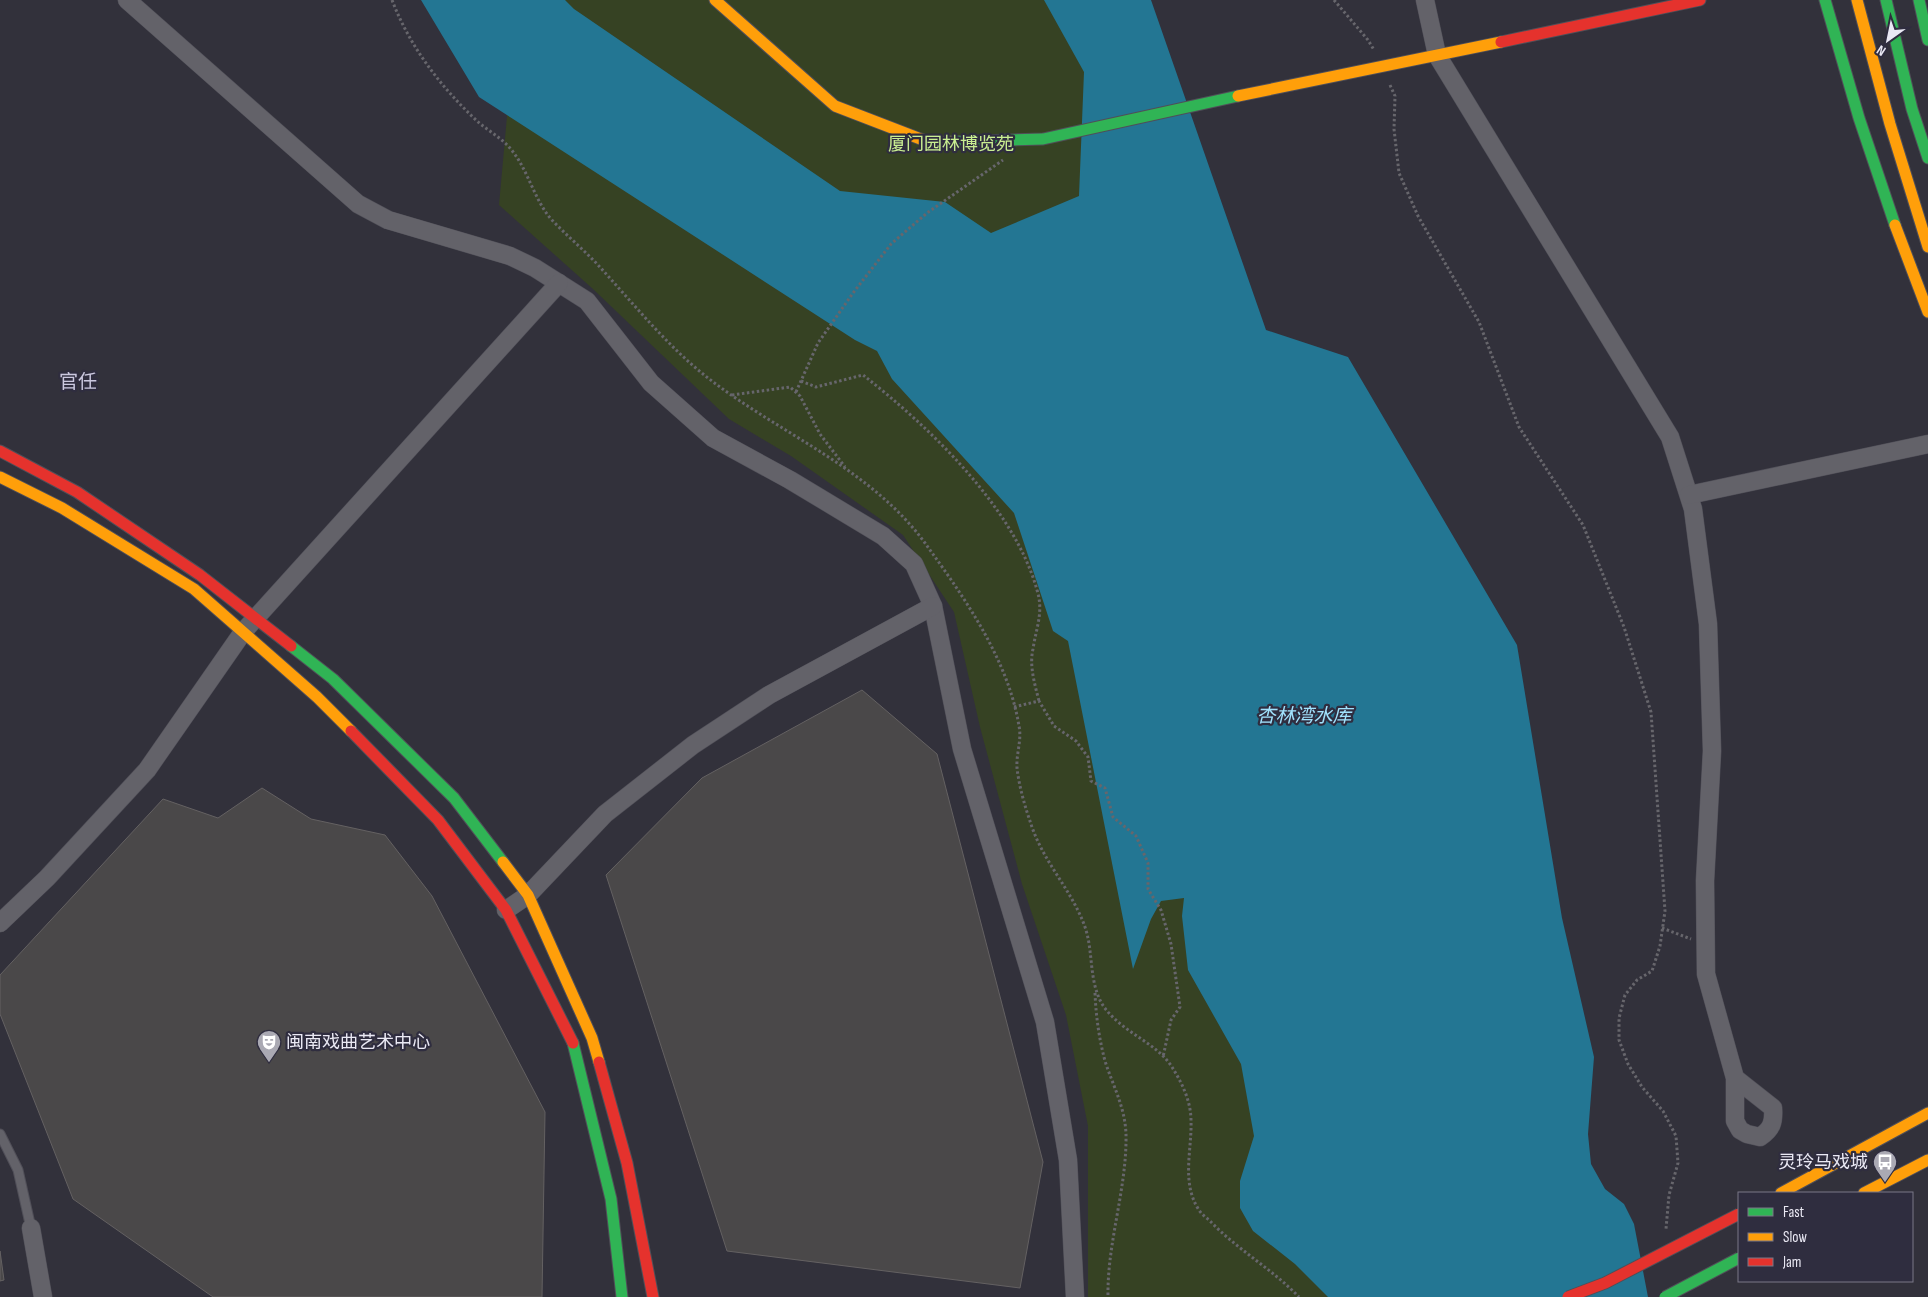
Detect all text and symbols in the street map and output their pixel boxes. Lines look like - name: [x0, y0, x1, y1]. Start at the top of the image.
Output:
- north arrow: [1863, 15, 1913, 65]
- text: N: [1873, 41, 1889, 60]
- park label: 厦门园林博览苑: [888, 134, 1014, 155]
- district label: 官任: [59, 371, 97, 394]
- water label: 杏林湾水库: [1256, 705, 1354, 728]
- theatre icon: 闽南戏曲艺术中心: [256, 1029, 282, 1063]
- place label: 闽南戏曲艺术中心: [286, 1032, 430, 1053]
- bus stop icon: 灵玲马戏城: [1872, 1149, 1898, 1183]
- place label: 灵玲马戏城: [1778, 1152, 1868, 1173]
- legend: [1738, 1192, 1913, 1282]
- text: Fast: [1783, 1203, 1805, 1222]
- text: Slow: [1783, 1228, 1807, 1247]
- text: Jam: [1782, 1253, 1801, 1272]

